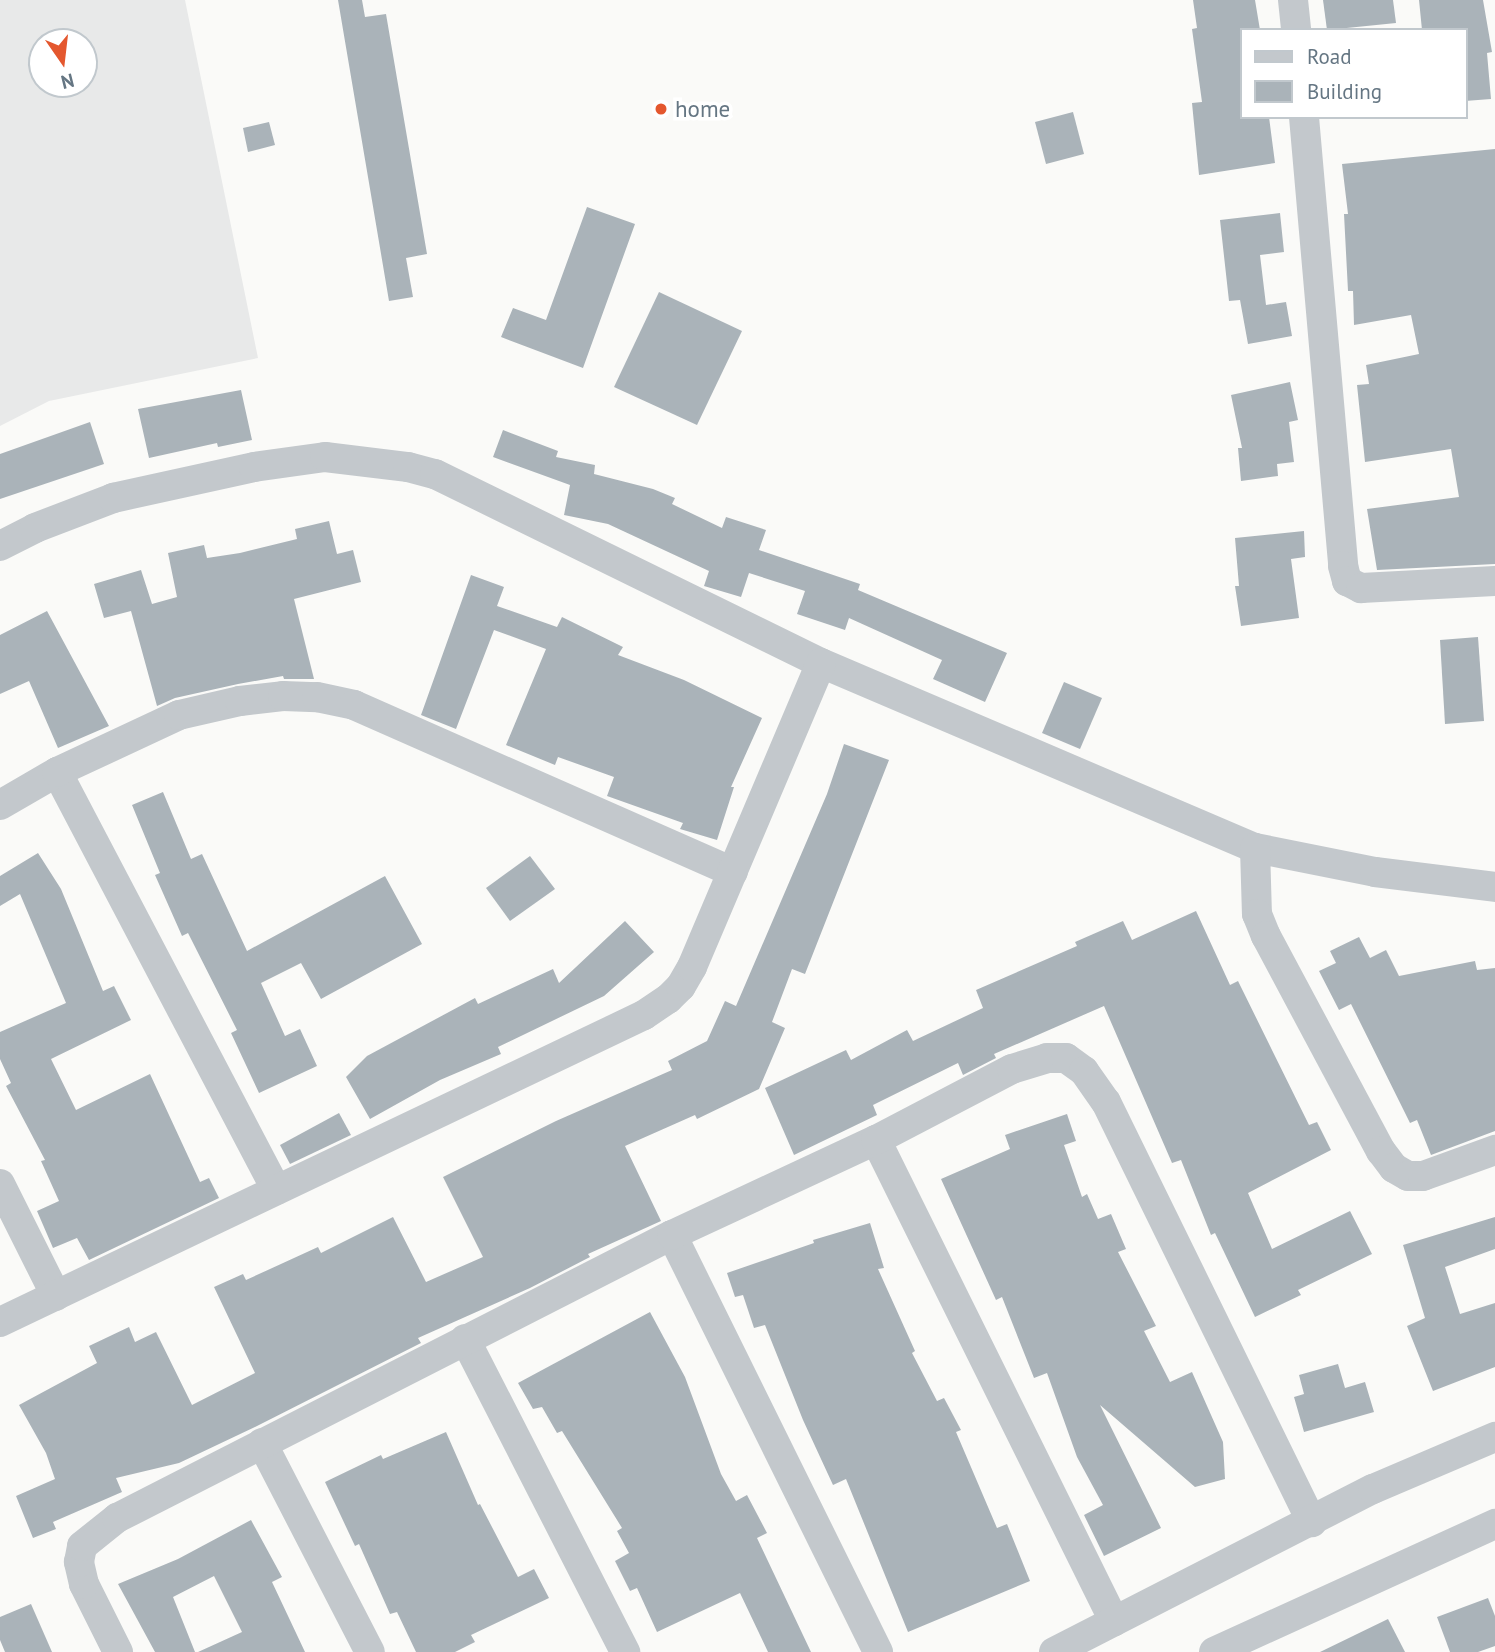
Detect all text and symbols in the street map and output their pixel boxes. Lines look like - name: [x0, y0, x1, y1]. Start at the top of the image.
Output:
- north arrow: [28, 28, 98, 98]
- legend: [1240, 28, 1467, 119]
- text: Road: [1307, 43, 1351, 70]
- text: N: [59, 68, 77, 95]
- text: Building: [1307, 78, 1382, 105]
- place label: home: [675, 95, 730, 123]
- marker: home: [653, 101, 669, 117]

